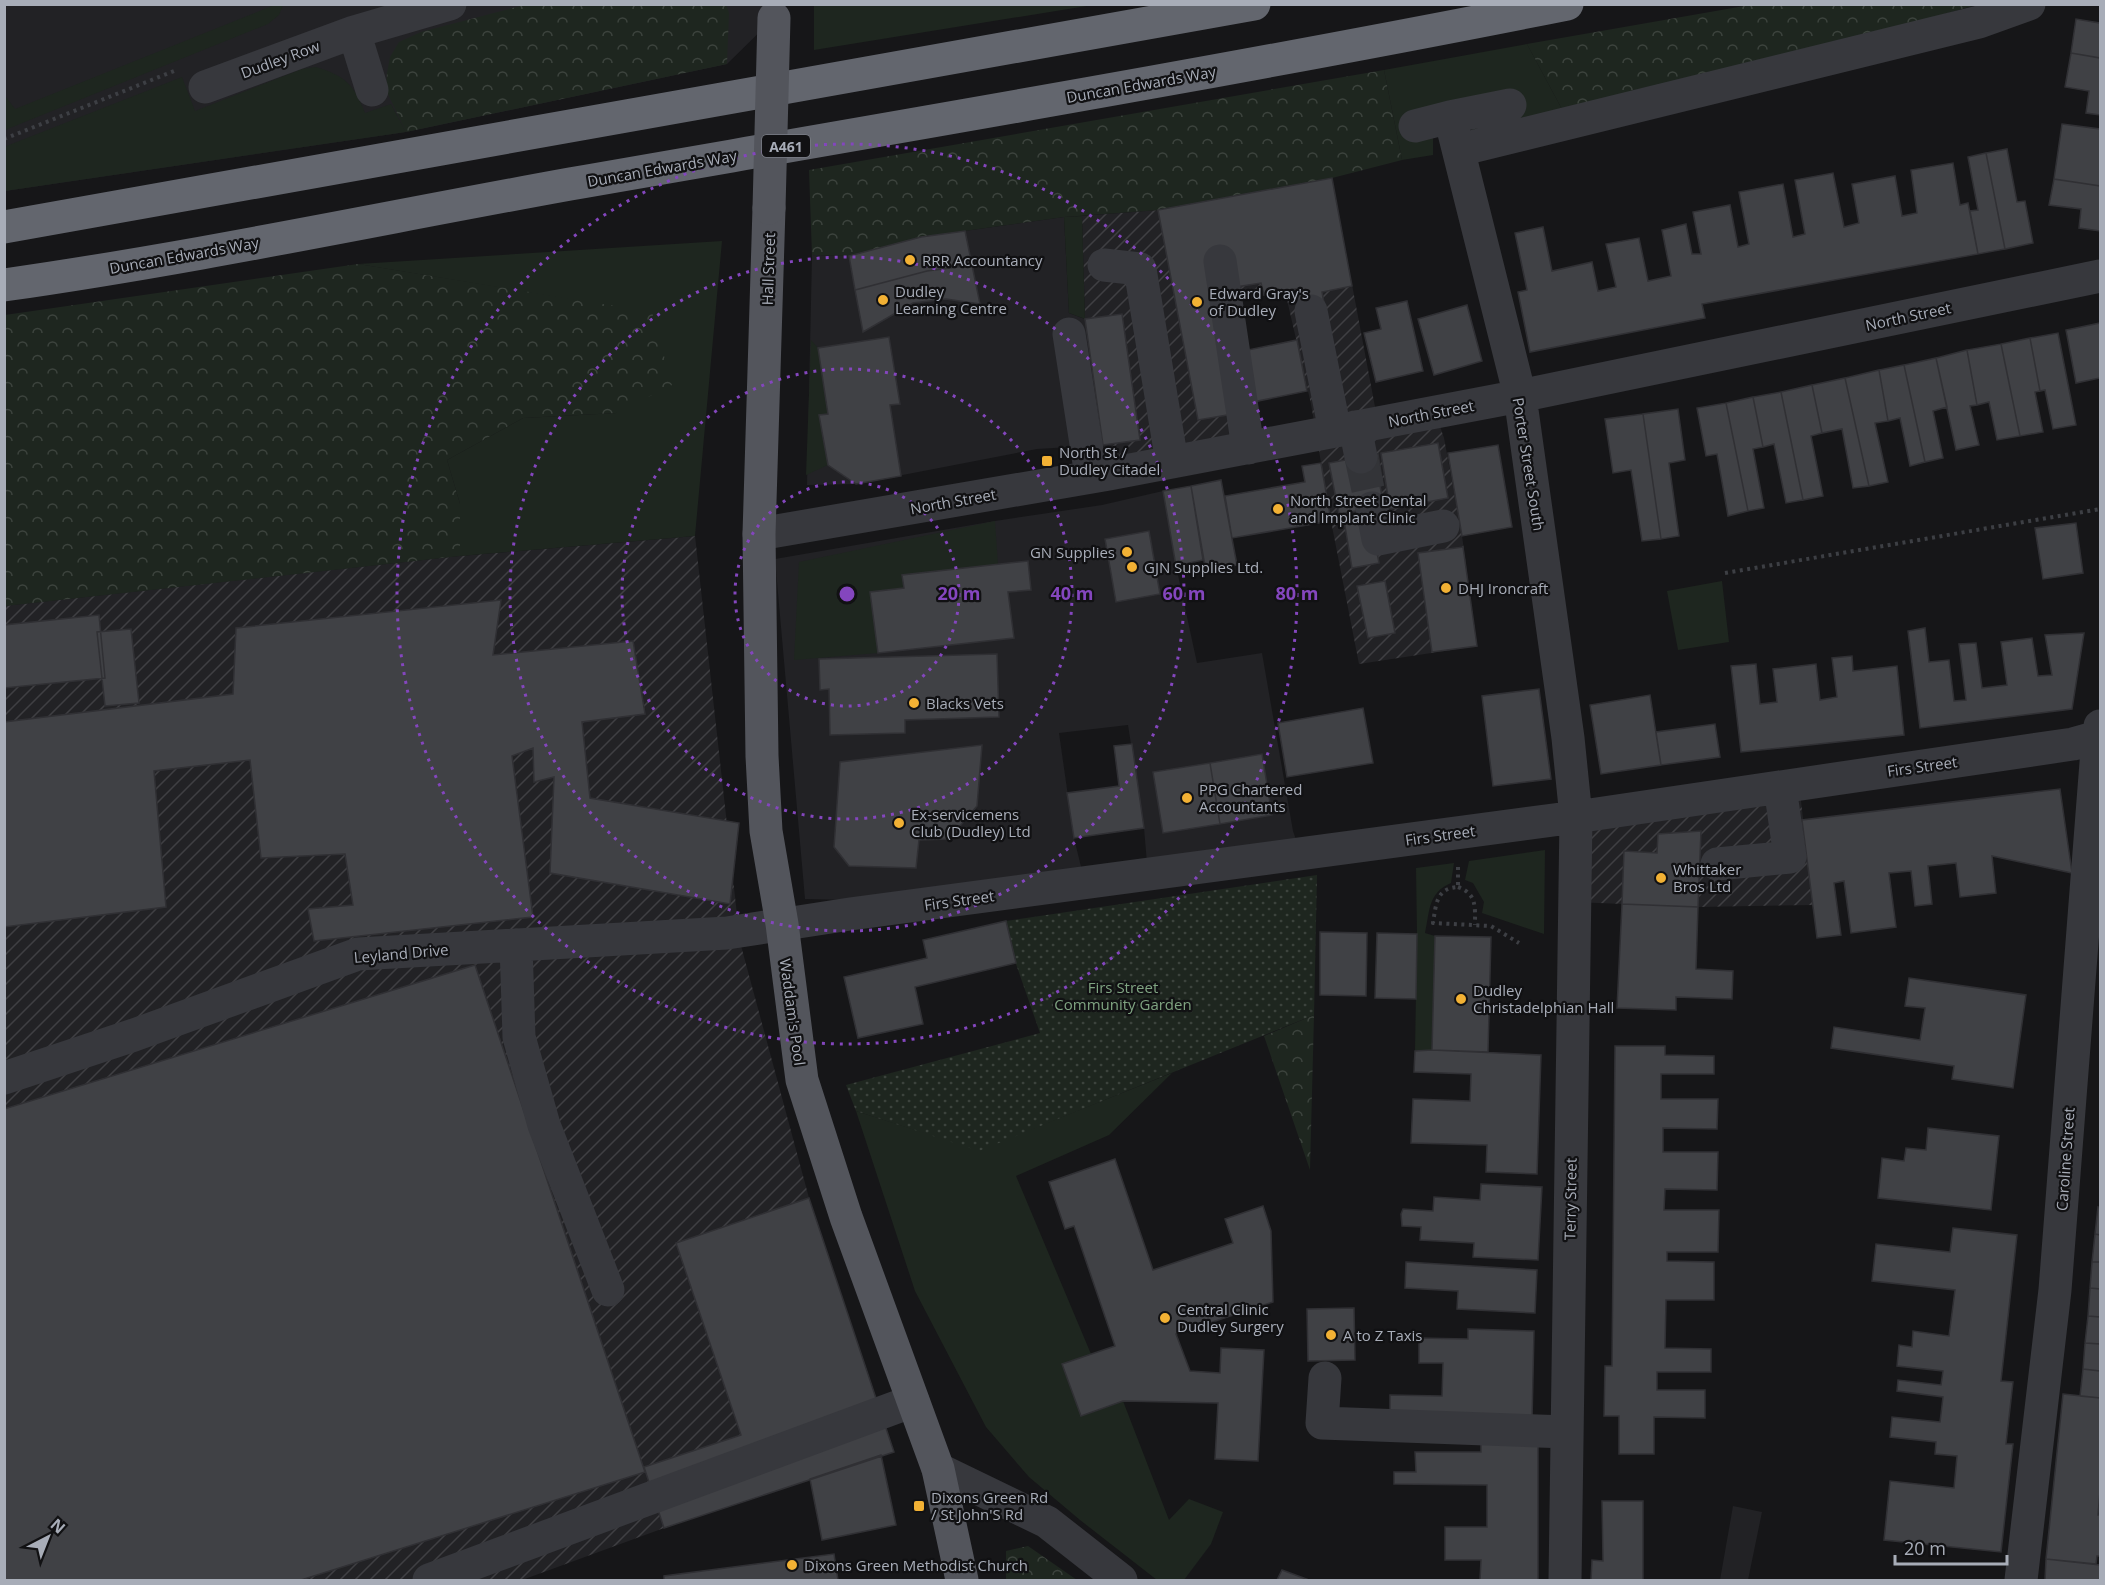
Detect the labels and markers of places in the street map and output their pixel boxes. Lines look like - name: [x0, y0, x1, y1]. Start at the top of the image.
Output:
- place label: RRR Accountancy: [922, 250, 1043, 270]
- marker: RRR Accountancy: [903, 253, 917, 267]
- place label: Dudley Learning Centre: [895, 281, 1007, 318]
- place label: Edward Gray's of Dudley: [1209, 283, 1309, 320]
- marker: Dudley Learning Centre: [876, 293, 890, 307]
- marker: Edward Gray's of Dudley: [1190, 295, 1204, 309]
- place label: North St / Dudley Citadel: [1059, 442, 1160, 479]
- marker: North St / Dudley Citadel: [1040, 454, 1054, 468]
- place label: North Street Dental and Implant Clinic: [1290, 490, 1427, 527]
- marker: North Street Dental and Implant Clinic: [1271, 502, 1285, 516]
- place label: GN Supplies: [1030, 542, 1115, 562]
- marker: GN Supplies: [1120, 545, 1134, 559]
- place label: GJN Supplies Ltd.: [1144, 557, 1263, 577]
- marker: GJN Supplies Ltd.: [1125, 560, 1139, 574]
- place label: DHJ Ironcraft: [1458, 578, 1548, 598]
- marker: DHJ Ironcraft: [1439, 581, 1453, 595]
- centre of rings: [837, 584, 857, 604]
- place label: Blacks Vets: [926, 693, 1004, 713]
- marker: Blacks Vets: [907, 696, 921, 710]
- place label: PPG Chartered Accountants: [1199, 779, 1302, 816]
- marker: PPG Chartered Accountants: [1180, 791, 1194, 805]
- place label: Ex-servicemens Club (Dudley) Ltd: [911, 804, 1031, 841]
- marker: Ex-servicemens Club (Dudley) Ltd: [892, 816, 906, 830]
- place label: Whittaker Bros Ltd: [1673, 859, 1741, 896]
- marker: Whittaker Bros Ltd: [1654, 871, 1668, 885]
- place label: Dudley Christadelphian Hall: [1473, 980, 1614, 1017]
- marker: Dudley Christadelphian Hall: [1454, 992, 1468, 1006]
- place label: Central Clinic Dudley Surgery: [1177, 1299, 1284, 1336]
- marker: Central Clinic Dudley Surgery: [1158, 1311, 1172, 1325]
- place label: A to Z Taxis: [1343, 1325, 1423, 1345]
- marker: A to Z Taxis: [1324, 1328, 1338, 1342]
- place label: Dixons Green Rd / St John'S Rd: [931, 1487, 1048, 1524]
- marker: Dixons Green Rd / St John'S Rd: [912, 1499, 926, 1513]
- place label: Dixons Green Methodist Church: [804, 1555, 1028, 1575]
- marker: Dixons Green Methodist Church: [785, 1558, 799, 1572]

